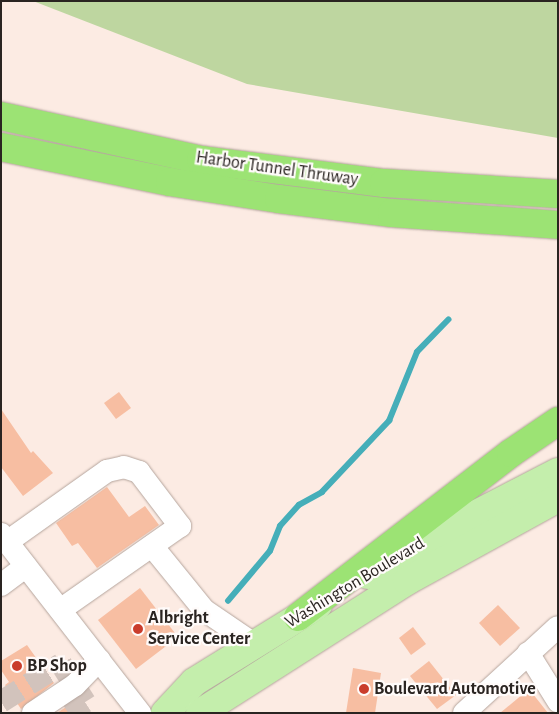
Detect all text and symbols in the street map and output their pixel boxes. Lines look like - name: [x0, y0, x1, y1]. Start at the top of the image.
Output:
- street label: Harbor Tunnel Thruway: [195, 147, 359, 191]
- street label: Washington Boulevard: [281, 533, 429, 633]
- place label: Albright Service Center: [148, 608, 250, 650]
- marker: Albright Service Center: [132, 623, 144, 635]
- place label: BP Shop: [27, 655, 87, 677]
- marker: BP Shop: [11, 660, 23, 672]
- place label: Boulevard Automotive: [374, 678, 536, 700]
- marker: Boulevard Automotive: [358, 683, 370, 695]

